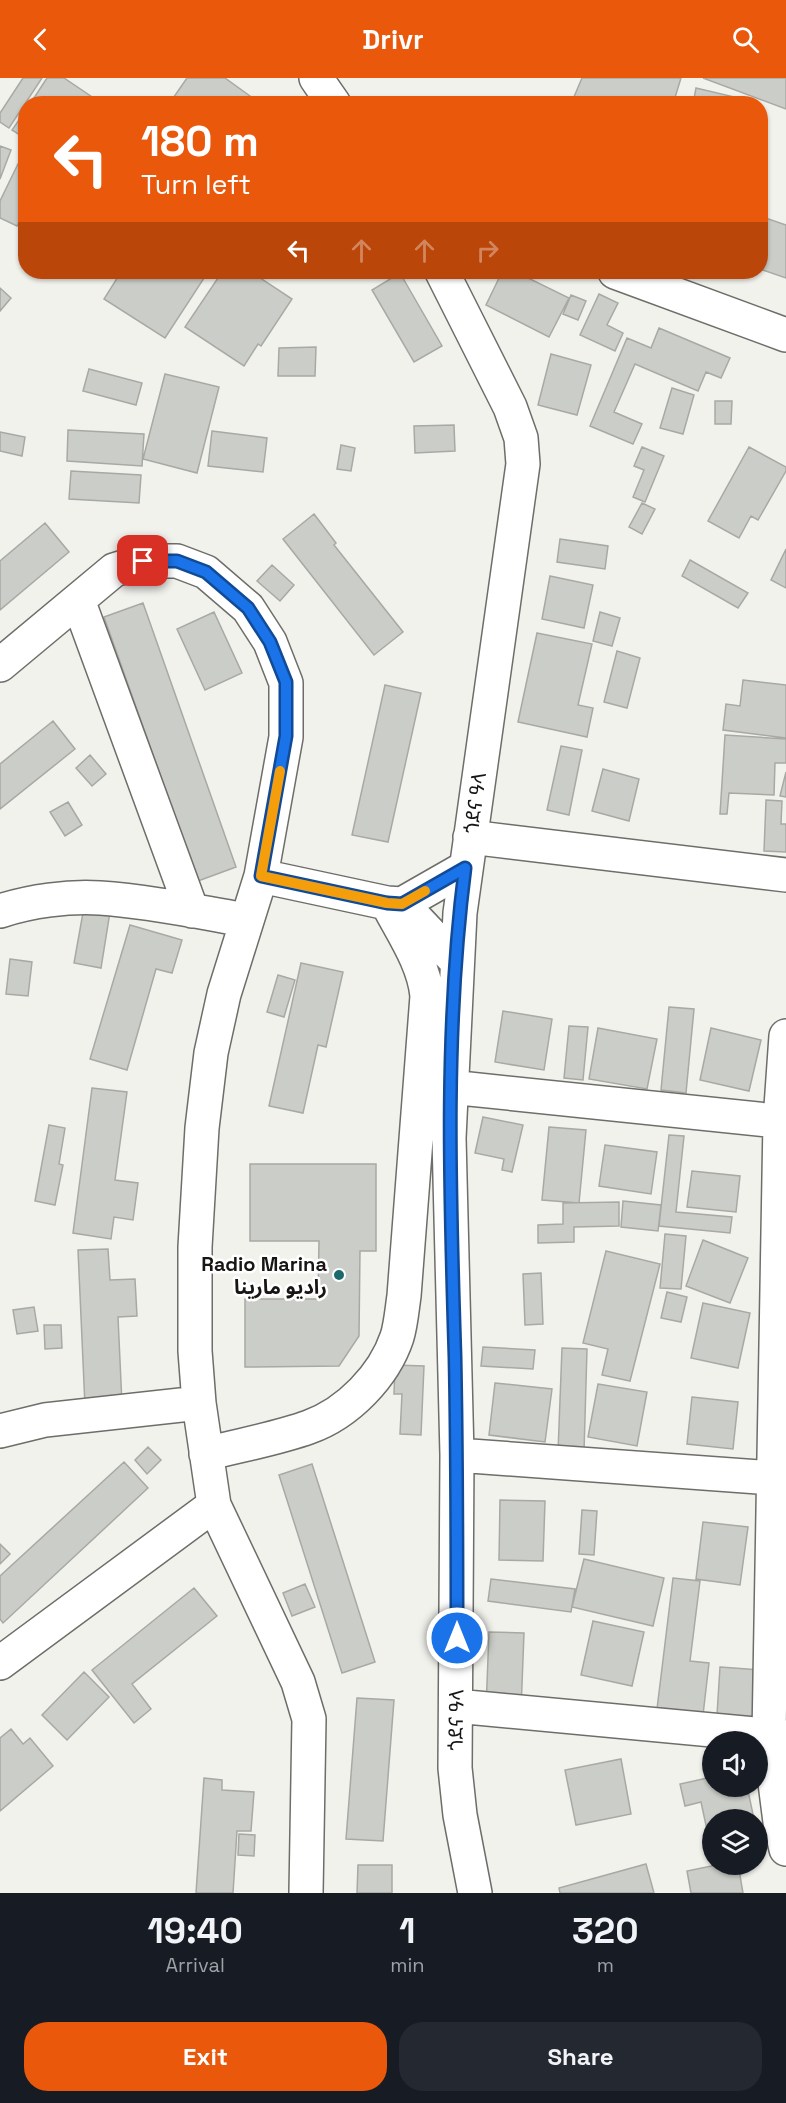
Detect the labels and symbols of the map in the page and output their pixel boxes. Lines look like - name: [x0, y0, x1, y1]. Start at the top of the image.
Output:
- pin: [117, 535, 168, 586]
- street label: ጎደና ዓላ: [458, 771, 492, 835]
- place label: Radio Marina راديو مارينا: [201, 1251, 327, 1300]
- marker: Radio Marina راديو مارينا: [332, 1268, 346, 1282]
- position arrow: [425, 1606, 489, 1670]
- street label: ጎደና ዓላ: [442, 1689, 470, 1751]

